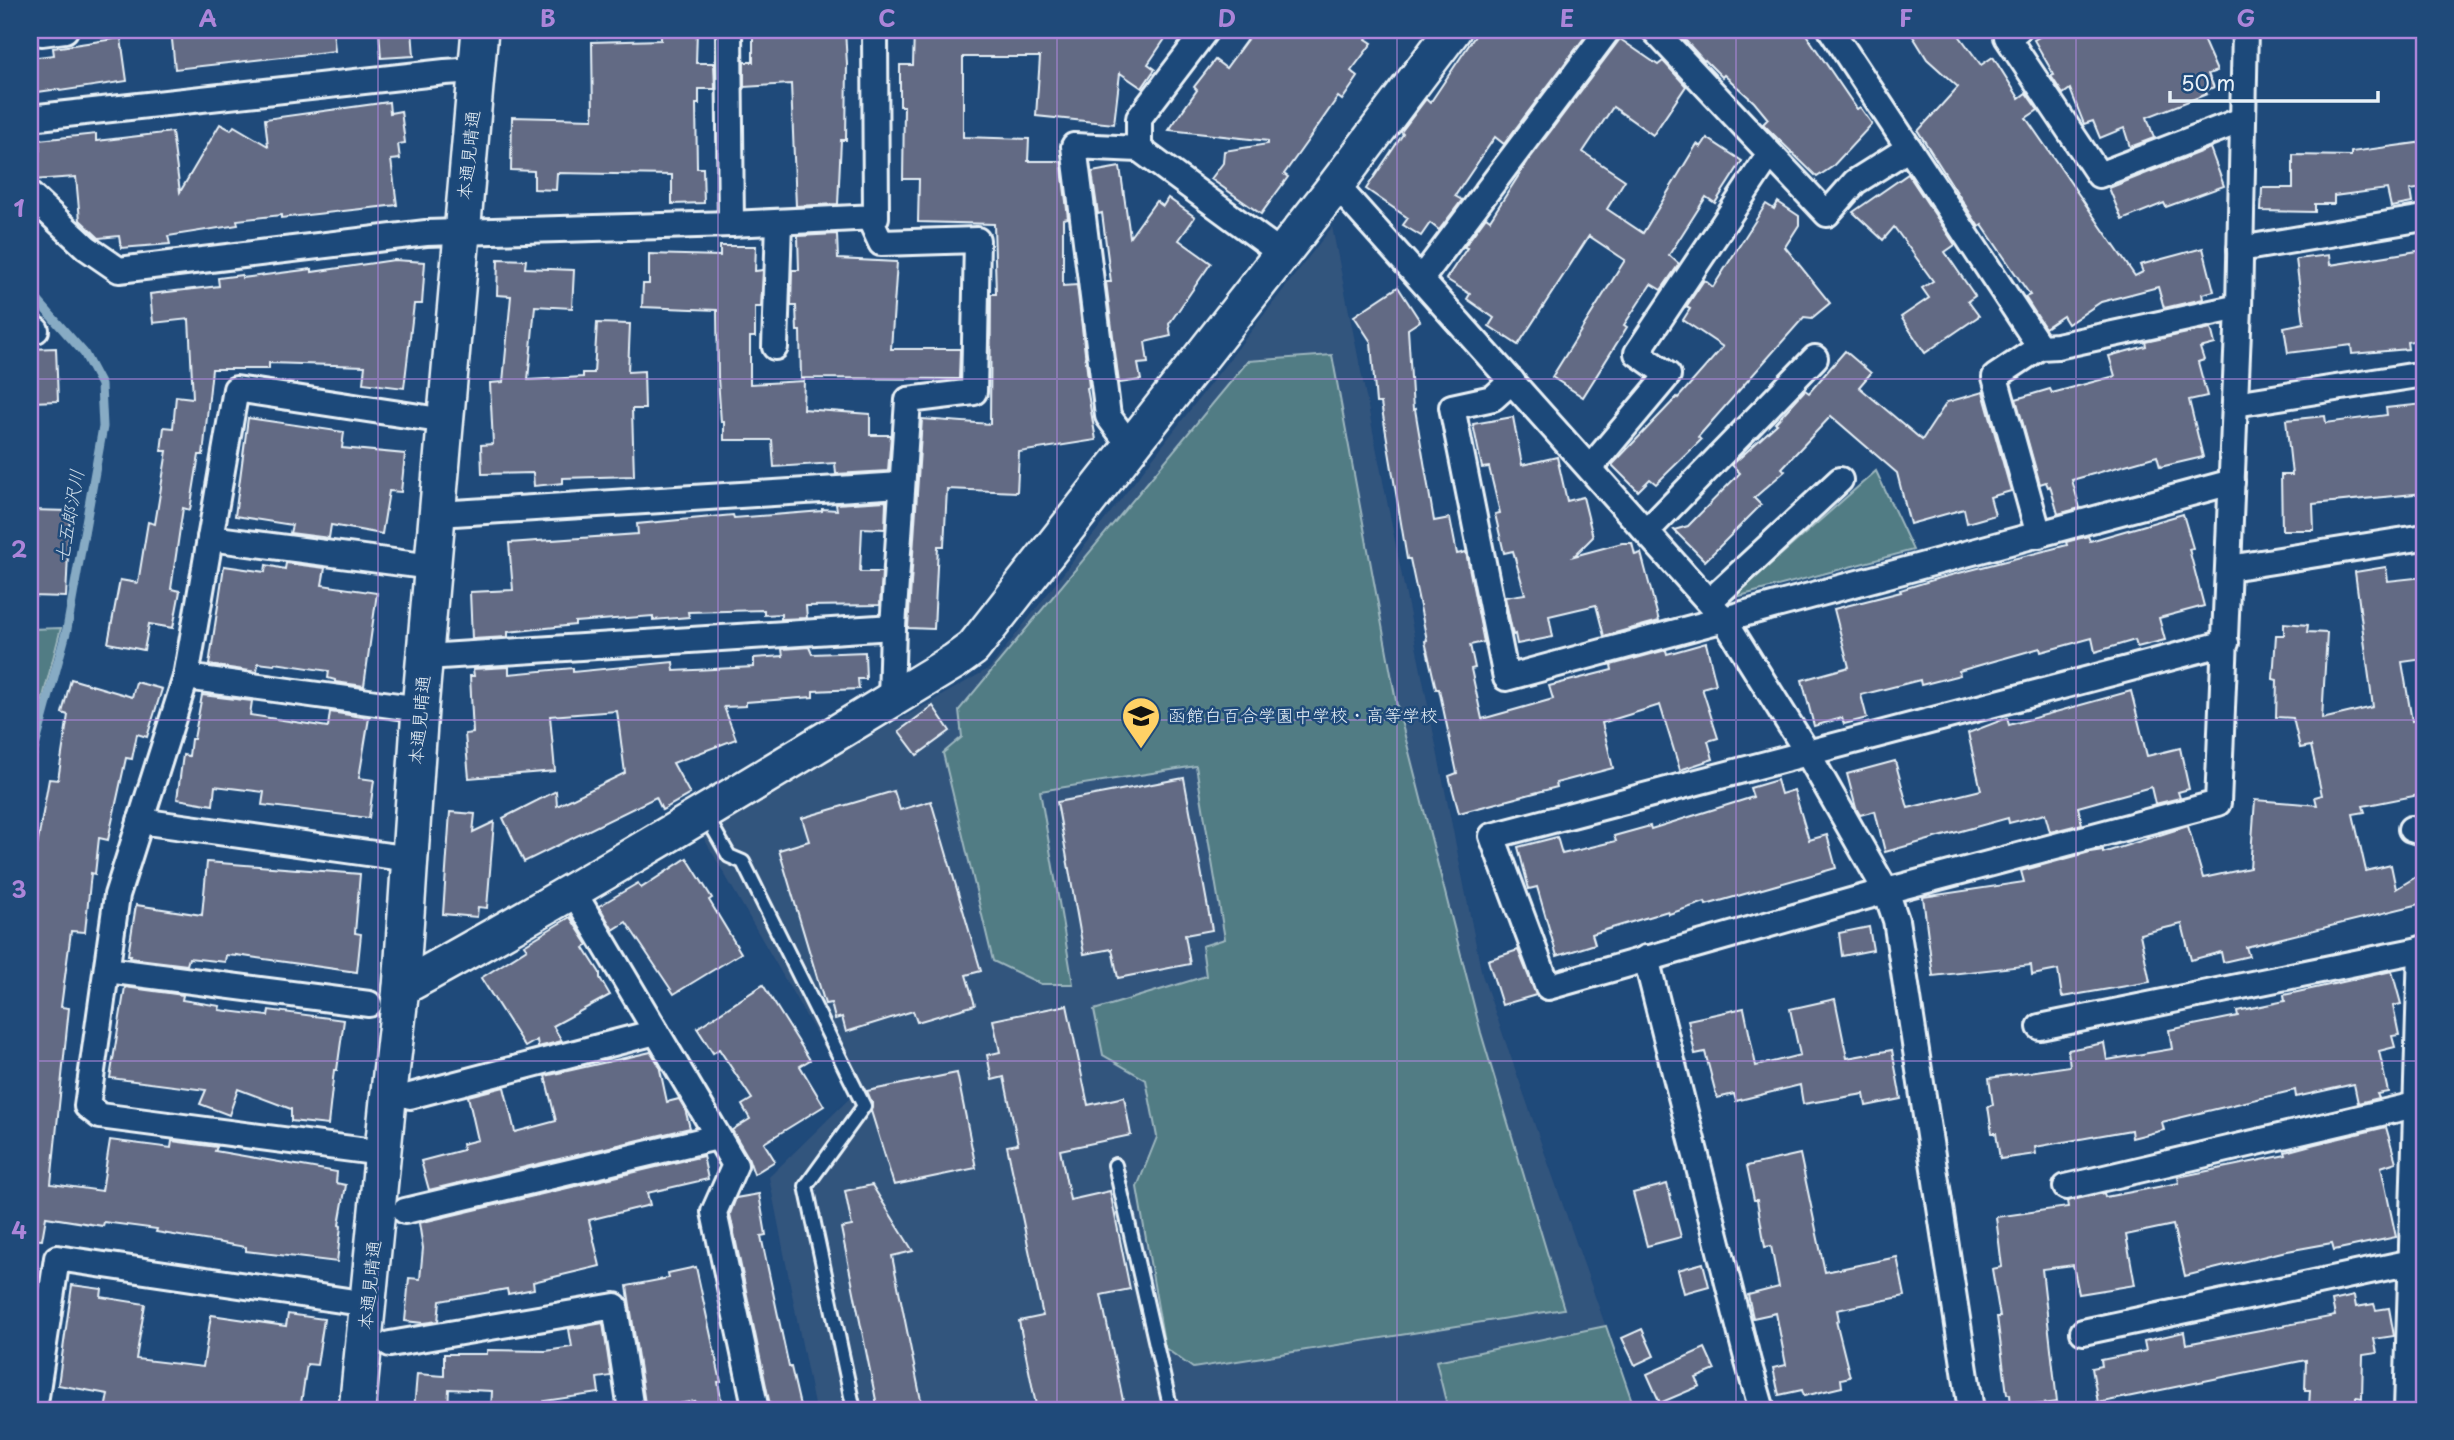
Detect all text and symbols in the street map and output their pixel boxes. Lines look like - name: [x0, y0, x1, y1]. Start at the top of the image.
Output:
- text: A: [199, 0, 217, 35]
- text: B: [540, 0, 556, 35]
- text: C: [878, 0, 896, 35]
- text: D: [1218, 0, 1236, 35]
- text: E: [1560, 0, 1574, 35]
- text: F: [1899, 0, 1913, 35]
- text: G: [2237, 0, 2255, 35]
- scale bar: [2170, 60, 2379, 104]
- text: 50 m: [2181, 66, 2235, 98]
- street label: 本通見晴通: [449, 109, 486, 201]
- text: 1: [14, 190, 25, 225]
- water label: 七五郎沢川: [46, 467, 90, 565]
- text: 2: [11, 531, 27, 566]
- street label: 本通見晴通: [401, 674, 436, 766]
- school or university icon: 函館白百合学園中学校・高等学校: [1120, 695, 1162, 750]
- place label: 函館白百合学園中学校・高等学校: [1168, 701, 1438, 728]
- text: 3: [11, 871, 27, 906]
- text: 4: [11, 1212, 27, 1247]
- street label: 本通見晴通: [350, 1239, 387, 1331]

